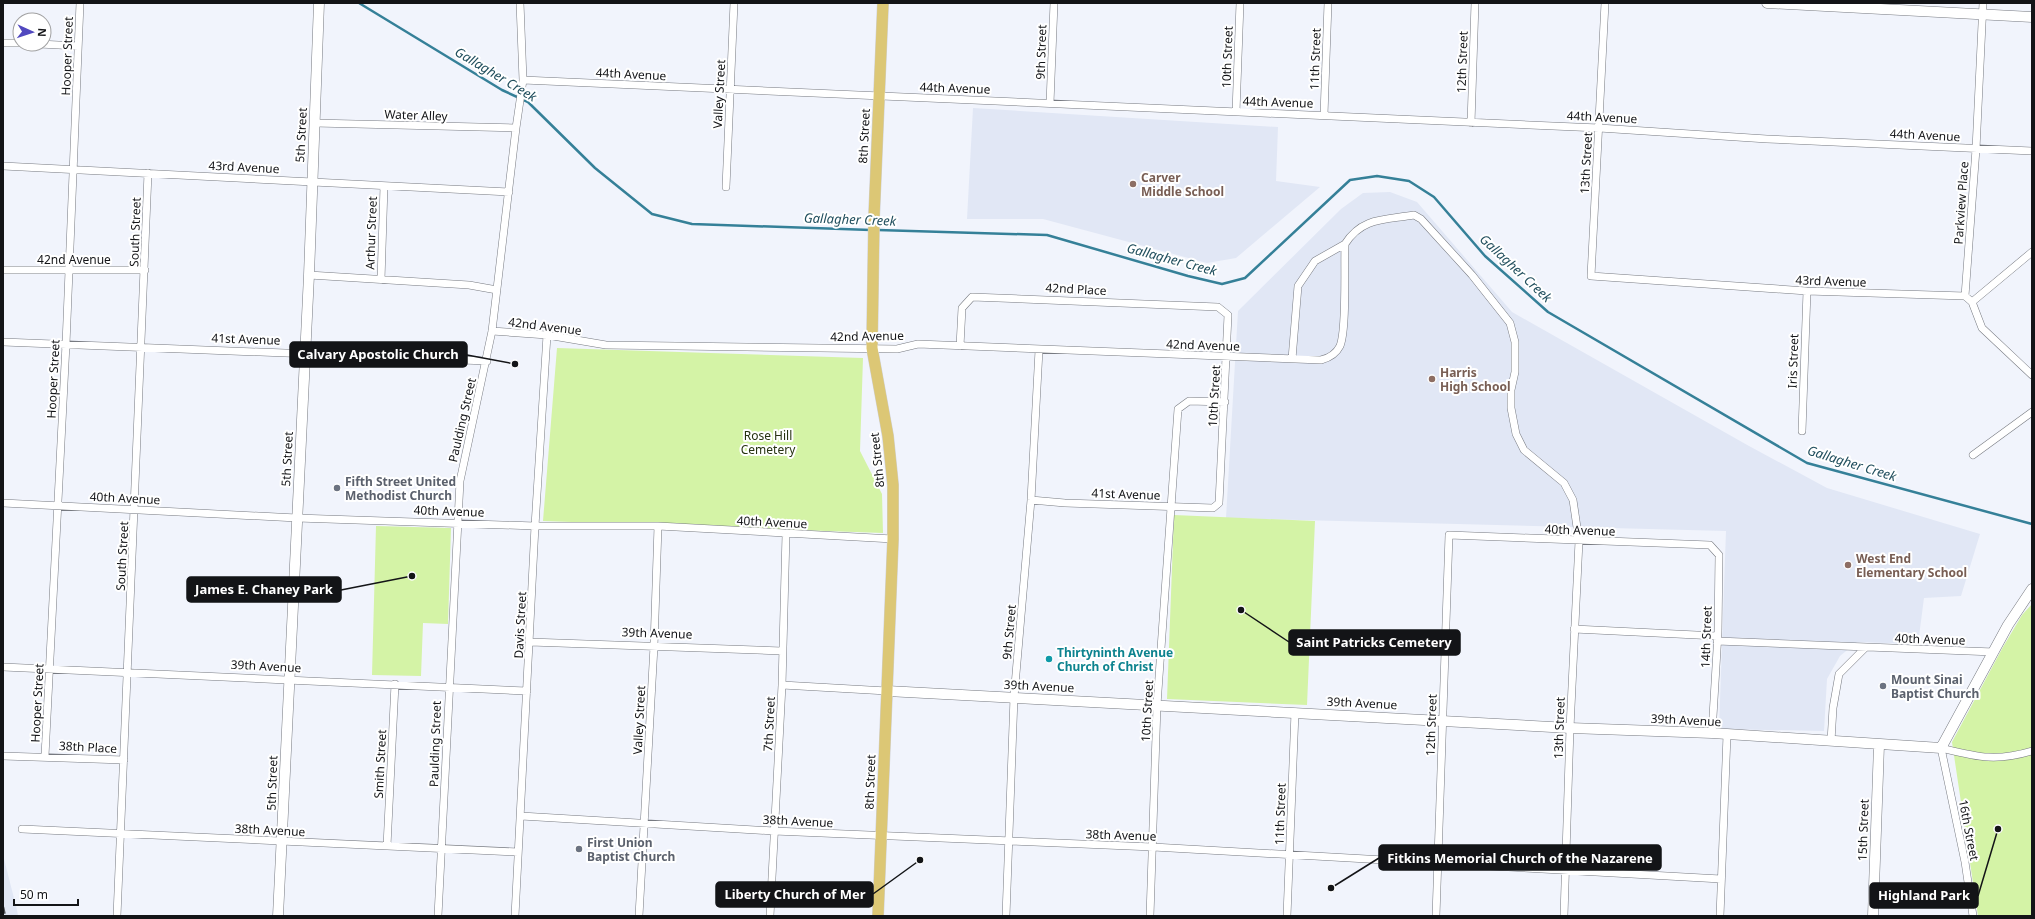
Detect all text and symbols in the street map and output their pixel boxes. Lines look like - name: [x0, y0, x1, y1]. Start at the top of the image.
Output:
- north arrow: [12, 12, 52, 52]
- street label: Hooper Street: [57, 15, 77, 96]
- street label: 9th Street: [1032, 23, 1050, 80]
- street label: 10th Street: [1217, 25, 1237, 88]
- street label: 11th Street: [1305, 27, 1325, 90]
- text: N: [35, 28, 50, 37]
- street label: 12th Street: [1452, 30, 1472, 93]
- water label: Gallagher Creek: [452, 43, 541, 106]
- street label: Valley Street: [709, 58, 729, 129]
- street label: 44th Avenue: [595, 64, 667, 84]
- street label: 44th Avenue: [919, 78, 991, 98]
- street label: 44th Avenue: [1242, 92, 1314, 112]
- street label: Water Alley: [384, 105, 449, 125]
- street label: 5th Street: [291, 106, 311, 163]
- street label: 8th Street: [854, 107, 874, 164]
- street label: 44th Avenue: [1566, 107, 1638, 127]
- street label: 44th Avenue: [1889, 125, 1961, 145]
- street label: 13th Street: [1576, 131, 1596, 194]
- street label: 43rd Avenue: [208, 157, 280, 177]
- street label: Parkview Place: [1950, 161, 1972, 245]
- place label: Carver Middle School: [1141, 169, 1224, 200]
- marker: Carver Middle School: [1128, 179, 1138, 189]
- street label: Arthur Street: [361, 195, 381, 270]
- street label: South Street: [125, 196, 145, 267]
- water label: Gallagher Creek: [804, 208, 897, 230]
- water label: Gallagher Creek: [1476, 230, 1556, 306]
- water label: Gallagher Creek: [1125, 238, 1219, 280]
- street label: 42nd Avenue: [37, 251, 111, 268]
- street label: 43rd Avenue: [1795, 271, 1867, 291]
- street label: 42nd Place: [1045, 279, 1107, 299]
- street label: 42nd Avenue: [507, 313, 583, 339]
- street label: 42nd Avenue: [830, 327, 904, 345]
- street label: 41st Avenue: [211, 329, 281, 349]
- street label: Iris Street: [1784, 333, 1802, 389]
- street label: 42nd Avenue: [1166, 335, 1240, 355]
- street label: Hooper Street: [42, 338, 64, 419]
- callout: Calvary Apostolic Church: [290, 342, 467, 367]
- text: Calvary Apostolic Church: [297, 345, 459, 363]
- street label: 10th Street: [1204, 364, 1224, 427]
- place label: Harris High School: [1440, 364, 1510, 395]
- marker: Harris High School: [1427, 374, 1437, 384]
- street label: Paulding Street: [444, 375, 480, 464]
- park label: Rose Hill Cemetery: [741, 427, 796, 458]
- street label: 5th Street: [277, 430, 297, 487]
- street label: 8th Street: [866, 431, 888, 488]
- water label: Gallagher Creek: [1805, 441, 1899, 485]
- place label: Fifth Street United Methodist Church: [345, 473, 456, 504]
- marker: Fifth Street United Methodist Church: [332, 483, 342, 493]
- street label: 41st Avenue: [1091, 484, 1161, 504]
- street label: 40th Avenue: [89, 488, 161, 508]
- street label: 40th Avenue: [413, 501, 485, 521]
- street label: 40th Avenue: [736, 512, 808, 532]
- street label: South Street: [112, 520, 132, 591]
- street label: 40th Avenue: [1544, 520, 1616, 540]
- place label: West End Elementary School: [1856, 550, 1967, 581]
- marker: West End Elementary School: [1843, 560, 1853, 570]
- callout: James E. Chaney Park: [187, 577, 341, 602]
- text: James E. Chaney Park: [194, 580, 334, 598]
- street label: Davis Street: [510, 590, 530, 659]
- street label: 9th Street: [998, 603, 1020, 660]
- street label: 14th Street: [1696, 605, 1716, 668]
- street label: 39th Avenue: [621, 623, 693, 643]
- street label: 40th Avenue: [1894, 629, 1966, 649]
- callout: Saint Patricks Cemetery: [1289, 630, 1460, 655]
- text: Saint Patricks Cemetery: [1296, 633, 1452, 651]
- place label: Thirtyninth Avenue Church of Christ: [1057, 644, 1173, 675]
- marker: Thirtyninth Avenue Church of Christ: [1044, 654, 1054, 664]
- street label: 39th Avenue: [230, 656, 302, 676]
- street label: Hooper Street: [26, 662, 48, 743]
- place label: Mount Sinai Baptist Church: [1891, 671, 1979, 702]
- street label: 39th Avenue: [1003, 676, 1075, 696]
- street label: 10th Street: [1137, 679, 1157, 742]
- marker: Mount Sinai Baptist Church: [1878, 681, 1888, 691]
- street label: Valley Street: [629, 684, 649, 755]
- street label: 39th Avenue: [1326, 693, 1398, 713]
- street label: 12th Street: [1421, 693, 1441, 756]
- street label: 7th Street: [759, 695, 779, 752]
- street label: 13th Street: [1549, 696, 1569, 759]
- street label: Paulding Street: [425, 700, 445, 787]
- street label: 39th Avenue: [1650, 710, 1722, 730]
- street label: Smith Street: [370, 728, 390, 799]
- street label: 38th Place: [58, 737, 118, 757]
- street label: 8th Street: [861, 753, 879, 810]
- street label: 5th Street: [263, 754, 281, 811]
- street label: 11th Street: [1270, 782, 1290, 845]
- street label: 15th Street: [1853, 798, 1873, 861]
- street label: 16th Street: [1955, 798, 1983, 863]
- street label: 38th Avenue: [762, 811, 834, 831]
- street label: 38th Avenue: [234, 820, 306, 840]
- street label: 38th Avenue: [1085, 825, 1157, 845]
- place label: First Union Baptist Church: [587, 834, 675, 865]
- marker: First Union Baptist Church: [574, 844, 584, 854]
- callout: Fitkins Memorial Church of the Nazarene: [1379, 845, 1661, 870]
- text: Fitkins Memorial Church of the Nazarene: [1387, 849, 1653, 867]
- scale bar: [14, 881, 78, 907]
- callout: Liberty Church of Mer: [716, 882, 873, 907]
- callout: Highland Park: [1870, 883, 1978, 908]
- text: Liberty Church of Mer: [724, 885, 866, 903]
- text: 50 m: [20, 886, 48, 903]
- text: Highland Park: [1878, 886, 1971, 904]

